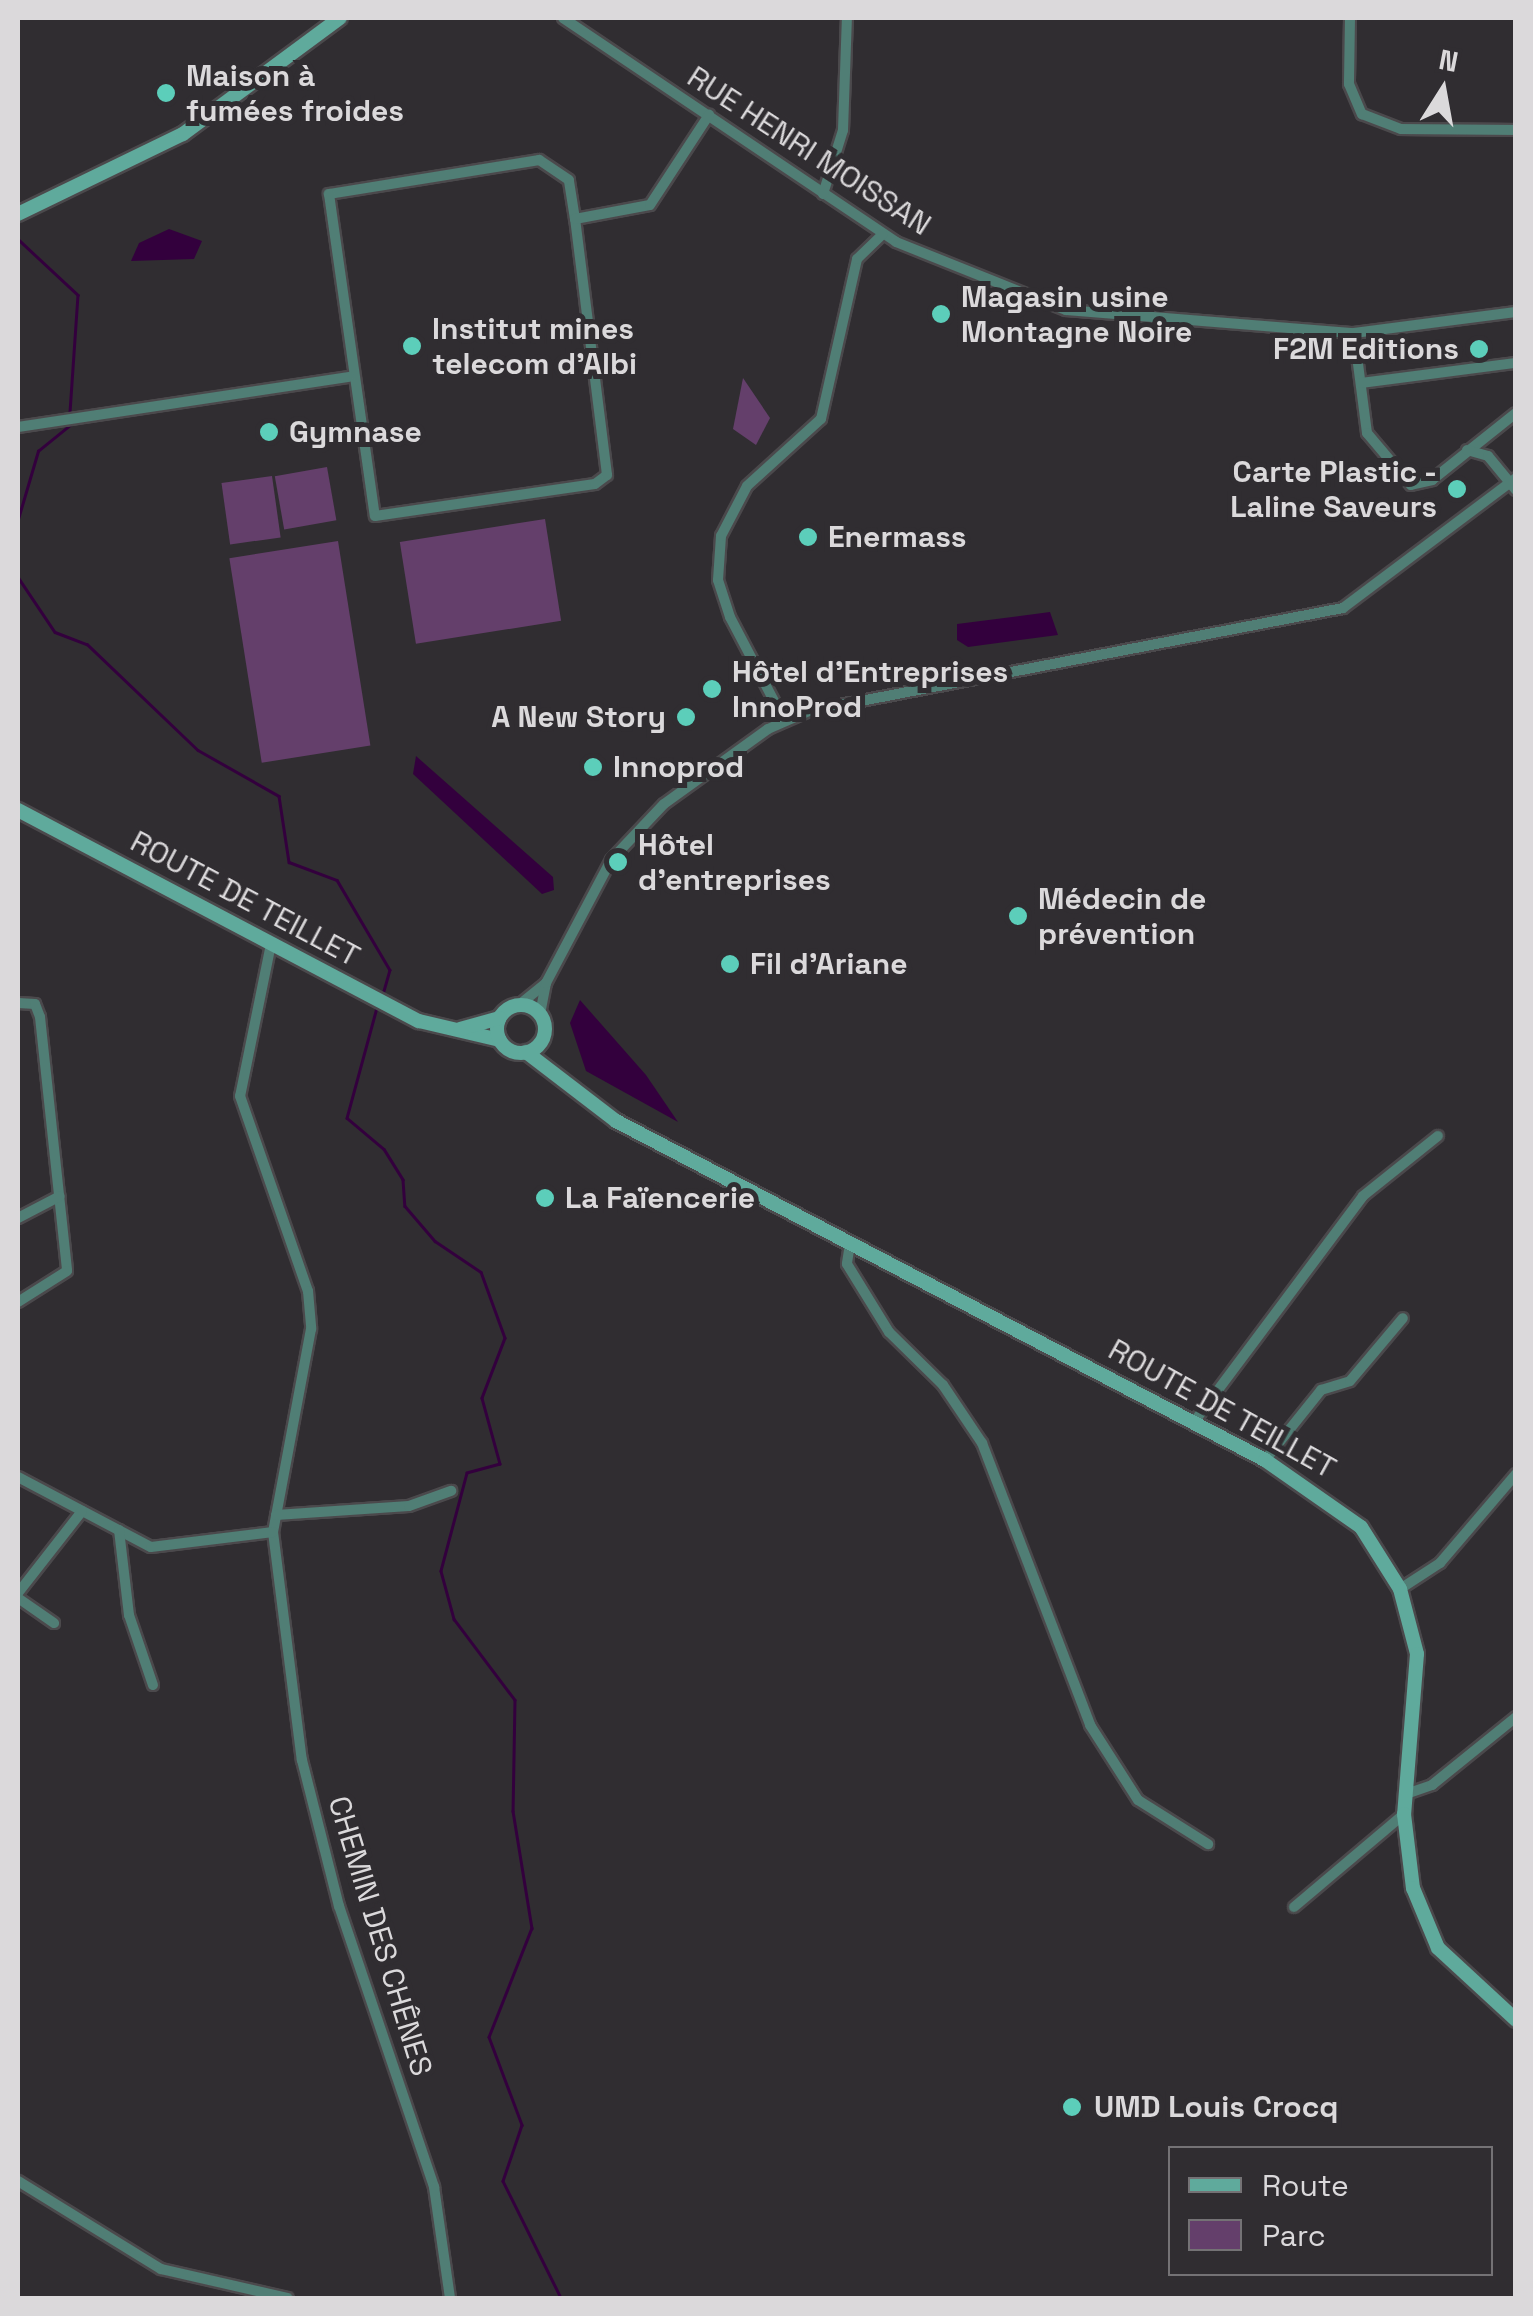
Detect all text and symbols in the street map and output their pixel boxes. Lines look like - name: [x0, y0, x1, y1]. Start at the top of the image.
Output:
- north arrow: [1393, 40, 1493, 140]
- text: N: [1436, 41, 1461, 80]
- place label: Maison à fumées froides: [186, 58, 404, 128]
- street label: RUE HENRI MOISSAN: [681, 59, 937, 243]
- marker: Maison à fumées froides: [155, 82, 177, 104]
- place label: Magasin usine Montagne Noire: [961, 279, 1192, 350]
- marker: Magasin usine Montagne Noire: [930, 303, 952, 325]
- place label: Institut mines telecom d'Albi: [432, 311, 637, 382]
- place label: F2M Editions: [1273, 331, 1459, 367]
- marker: Institut mines telecom d'Albi: [401, 335, 423, 357]
- marker: F2M Editions: [1468, 338, 1490, 360]
- place label: Gymnase: [289, 414, 422, 450]
- marker: Gymnase: [258, 421, 280, 443]
- place label: Carte Plastic - Laline Saveurs: [1230, 454, 1437, 524]
- marker: Carte Plastic - Laline Saveurs: [1446, 478, 1468, 500]
- place label: Enermass: [828, 519, 967, 555]
- marker: Enermass: [797, 526, 819, 548]
- place label: Hôtel d'Entreprises InnoProd: [732, 654, 1008, 724]
- marker: Hôtel d'Entreprises InnoProd: [701, 678, 723, 700]
- place label: A New Story: [491, 699, 666, 735]
- marker: A New Story: [675, 706, 697, 728]
- place label: Innoprod: [613, 749, 744, 785]
- marker: Innoprod: [582, 756, 604, 778]
- street label: ROUTE DE TEILLET: [124, 823, 366, 975]
- place label: Hôtel d'entreprises: [638, 827, 831, 898]
- marker: Hôtel d'entreprises: [607, 851, 629, 873]
- place label: Médecin de prévention: [1038, 881, 1206, 952]
- marker: Médecin de prévention: [1007, 905, 1029, 927]
- place label: Fil d'Ariane: [750, 946, 908, 982]
- marker: Fil d'Ariane: [719, 953, 741, 975]
- place label: La Faïencerie: [565, 1180, 755, 1216]
- marker: La Faïencerie: [534, 1187, 556, 1209]
- street label: ROUTE DE TEILLET: [1102, 1331, 1342, 1487]
- street label: CHEMIN DES CHÊNES: [320, 1792, 440, 2080]
- place label: UMD Louis Crocq: [1094, 2089, 1338, 2125]
- marker: UMD Louis Crocq: [1059, 2094, 1085, 2120]
- legend: [1168, 2146, 1493, 2276]
- text: Route: [1262, 2166, 1349, 2205]
- text: Parc: [1262, 2216, 1326, 2255]

